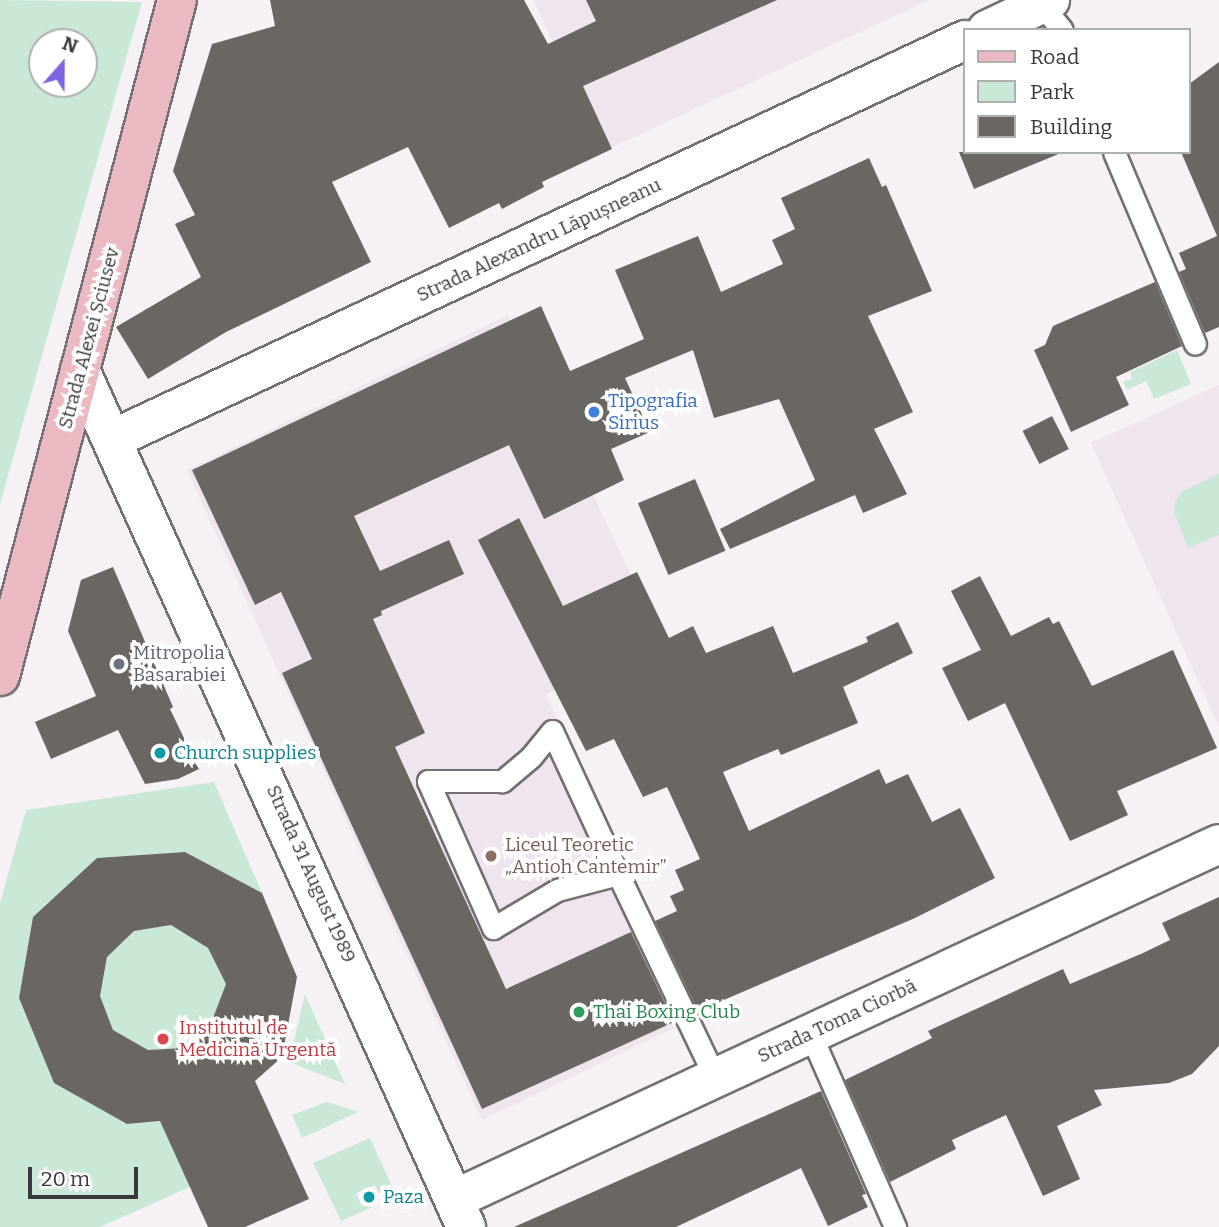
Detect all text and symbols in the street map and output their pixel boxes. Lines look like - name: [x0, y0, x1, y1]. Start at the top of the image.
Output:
- north arrow: [28, 28, 98, 98]
- legend: [964, 28, 1191, 154]
- text: N: [59, 31, 81, 58]
- text: Road: [1030, 44, 1079, 70]
- text: Park: [1030, 79, 1074, 105]
- text: Building: [1030, 114, 1112, 140]
- street label: Strada Alexandru Lăpușneanu: [413, 173, 665, 307]
- street label: Strada Alexei Șciusev: [54, 245, 124, 431]
- place label: Tipografia Sirius: [608, 390, 698, 434]
- marker: Tipografia Sirius: [586, 404, 602, 420]
- place label: Mitropolia Basarabiei: [133, 642, 226, 686]
- marker: Mitropolia Basarabiei: [111, 656, 127, 672]
- place label: Church supplies: [174, 742, 316, 764]
- marker: Church supplies: [152, 745, 168, 761]
- street label: Strada 31 August 1989: [262, 782, 360, 966]
- place label: Liceul Teoretic „Antioh Cantemir”: [505, 834, 666, 878]
- marker: Liceul Teoretic „Antioh Cantemir”: [483, 848, 499, 864]
- street label: Strada Toma Ciorbă: [754, 974, 920, 1068]
- place label: Thai Boxing Club: [593, 1001, 740, 1023]
- marker: Thai Boxing Club: [571, 1004, 587, 1020]
- place label: Institutul de Medicină Urgentă: [179, 1017, 336, 1061]
- marker: Institutul de Medicină Urgentă: [153, 1029, 173, 1049]
- scale bar: [32, 1154, 142, 1198]
- text: 20 m: [41, 1166, 90, 1192]
- place label: Paza: [383, 1186, 424, 1208]
- marker: Paza: [361, 1189, 377, 1205]

